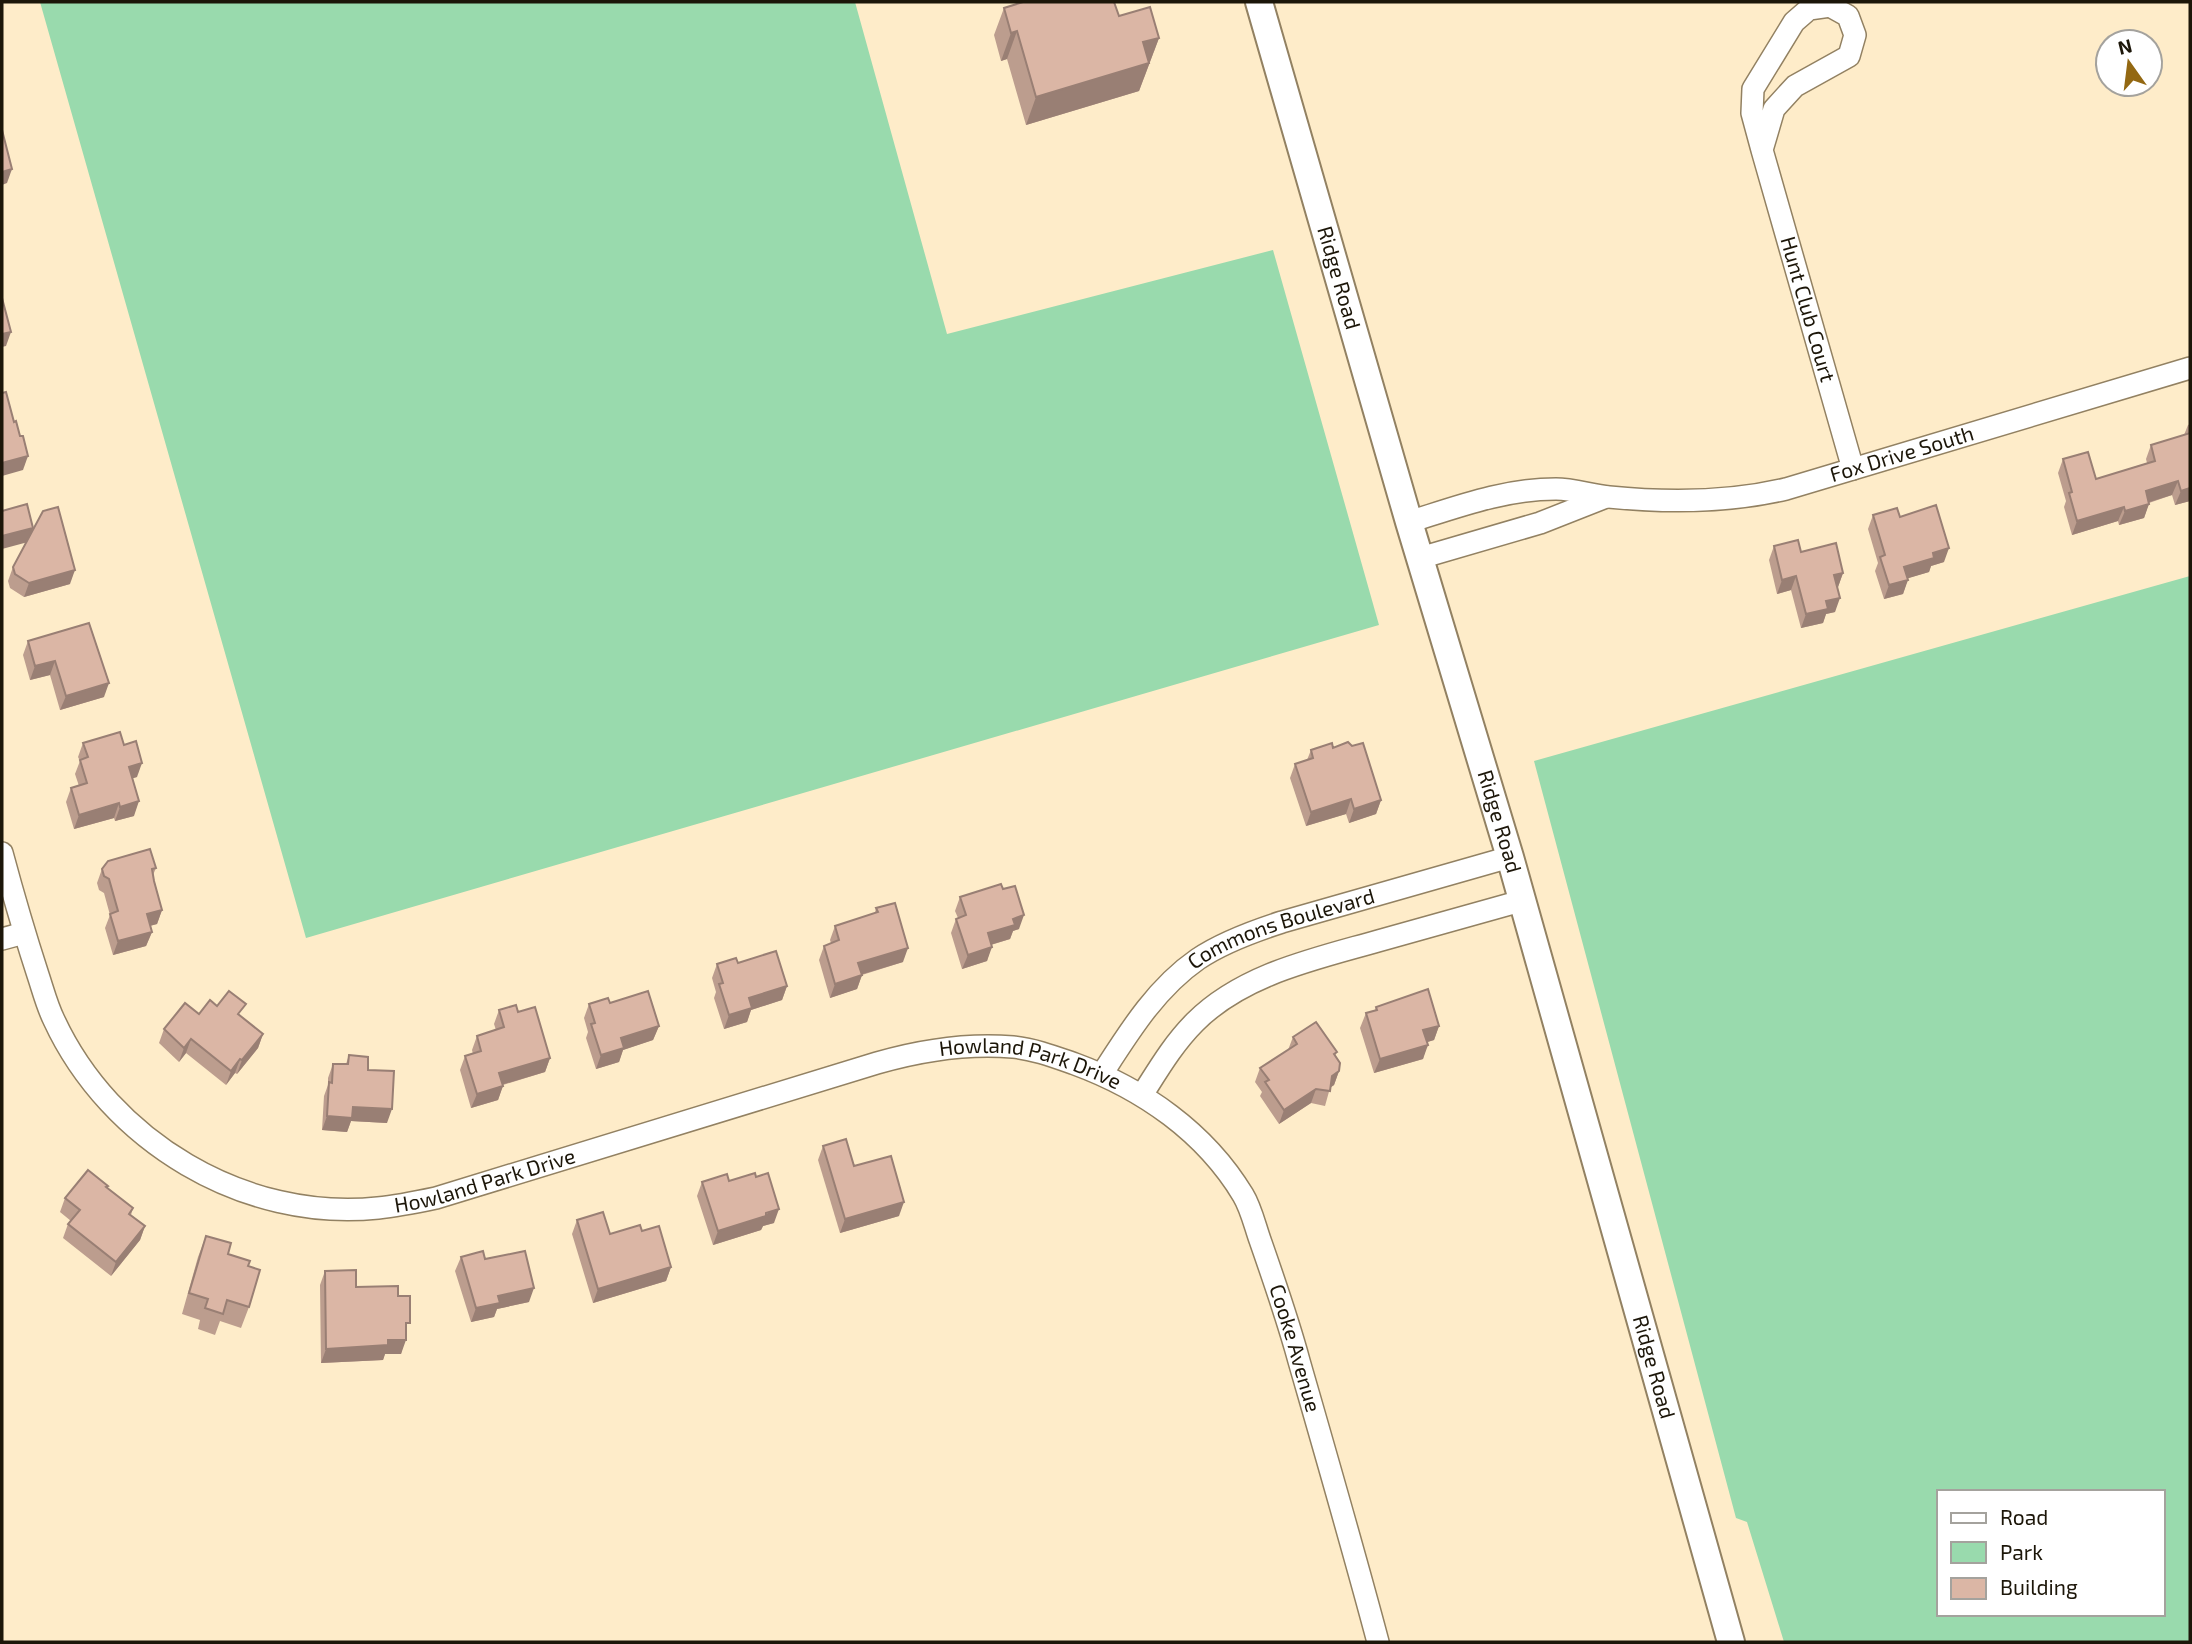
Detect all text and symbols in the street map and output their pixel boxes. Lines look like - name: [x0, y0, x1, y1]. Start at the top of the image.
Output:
- north arrow: [2094, 28, 2164, 98]
- text: N: [2115, 33, 2134, 59]
- street label: Ridge Road: [1313, 223, 1367, 332]
- street label: Hunt Club Court: [1776, 233, 1842, 385]
- street label: Fox Drive South: [1827, 419, 1976, 486]
- street label: Ridge Road: [1473, 767, 1528, 875]
- street label: Commons Boulevard: [1182, 882, 1377, 974]
- street label: Howland Park Drive: [937, 1032, 1126, 1093]
- street label: Howland Park Drive: [392, 1142, 578, 1217]
- street label: Cooke Avenue: [1265, 1281, 1327, 1415]
- street label: Ridge Road: [1629, 1312, 1681, 1421]
- legend: [1937, 1490, 2164, 1616]
- text: Road: [2000, 1504, 2048, 1529]
- text: Park: [2000, 1539, 2043, 1564]
- text: Building: [2000, 1574, 2078, 1599]

